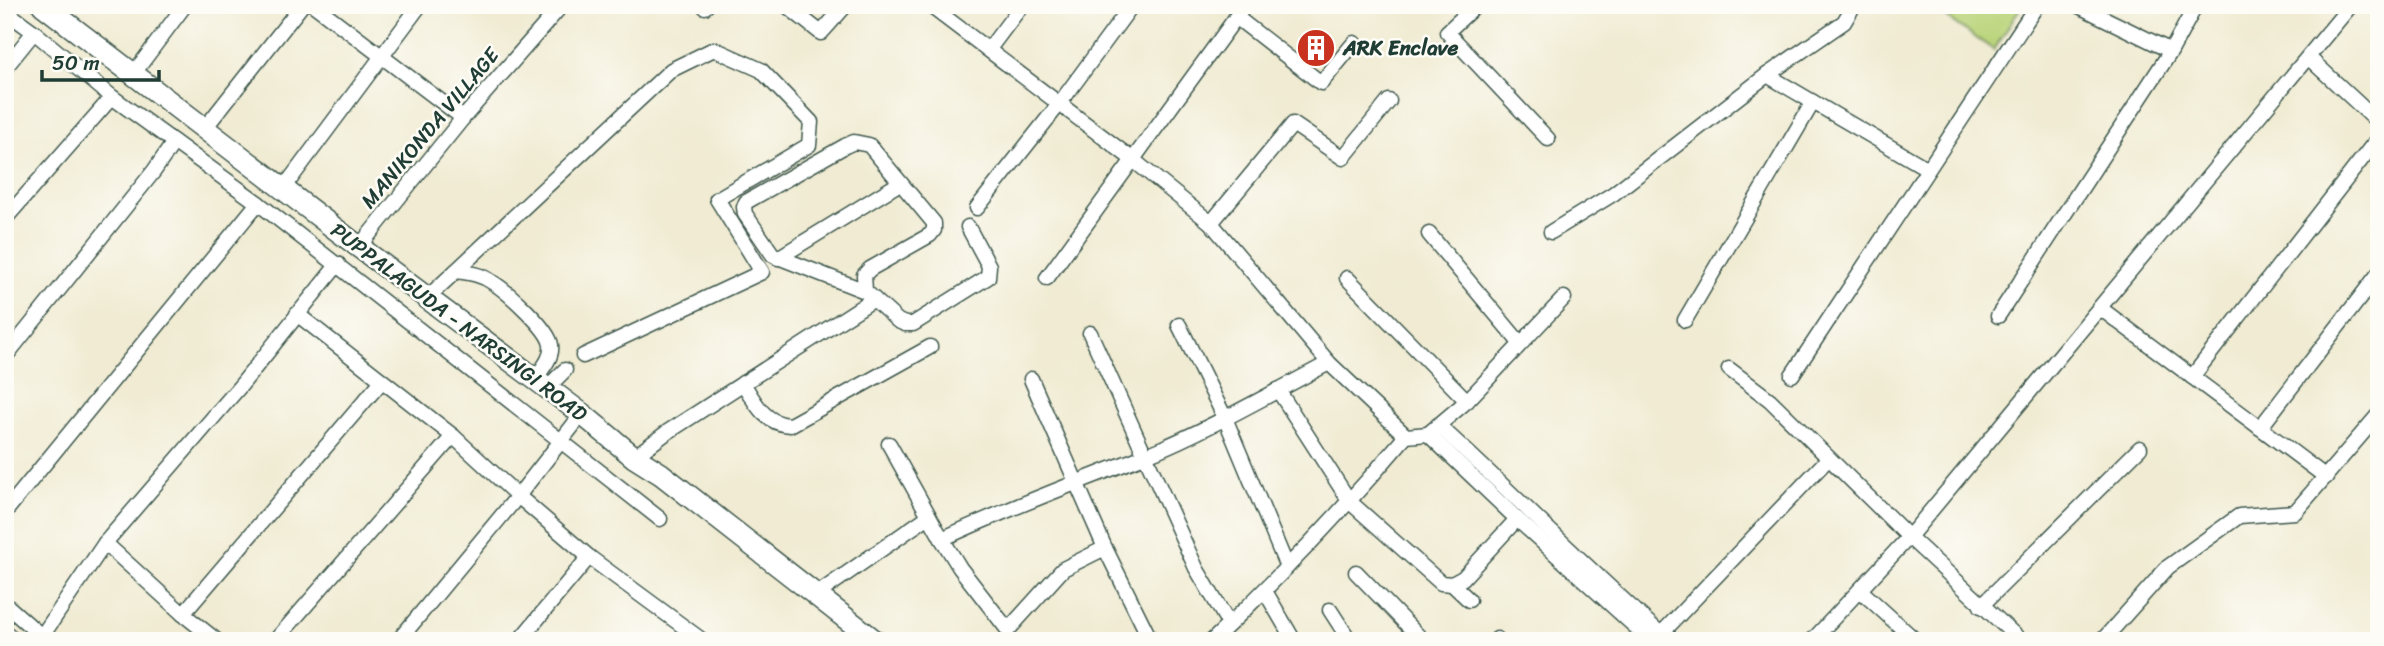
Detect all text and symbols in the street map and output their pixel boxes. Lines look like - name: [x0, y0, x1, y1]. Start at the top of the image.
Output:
- building icon: ARK Enclave: [1295, 27, 1337, 69]
- place label: ARK Enclave: [1342, 29, 1458, 67]
- scale bar: [42, 38, 159, 82]
- street label: MANIKONDA VILLAGE: [351, 38, 510, 217]
- text: 50 m: [52, 44, 100, 82]
- street label: PUPPALAGUDA - NARSINGI ROAD: [322, 212, 596, 432]

